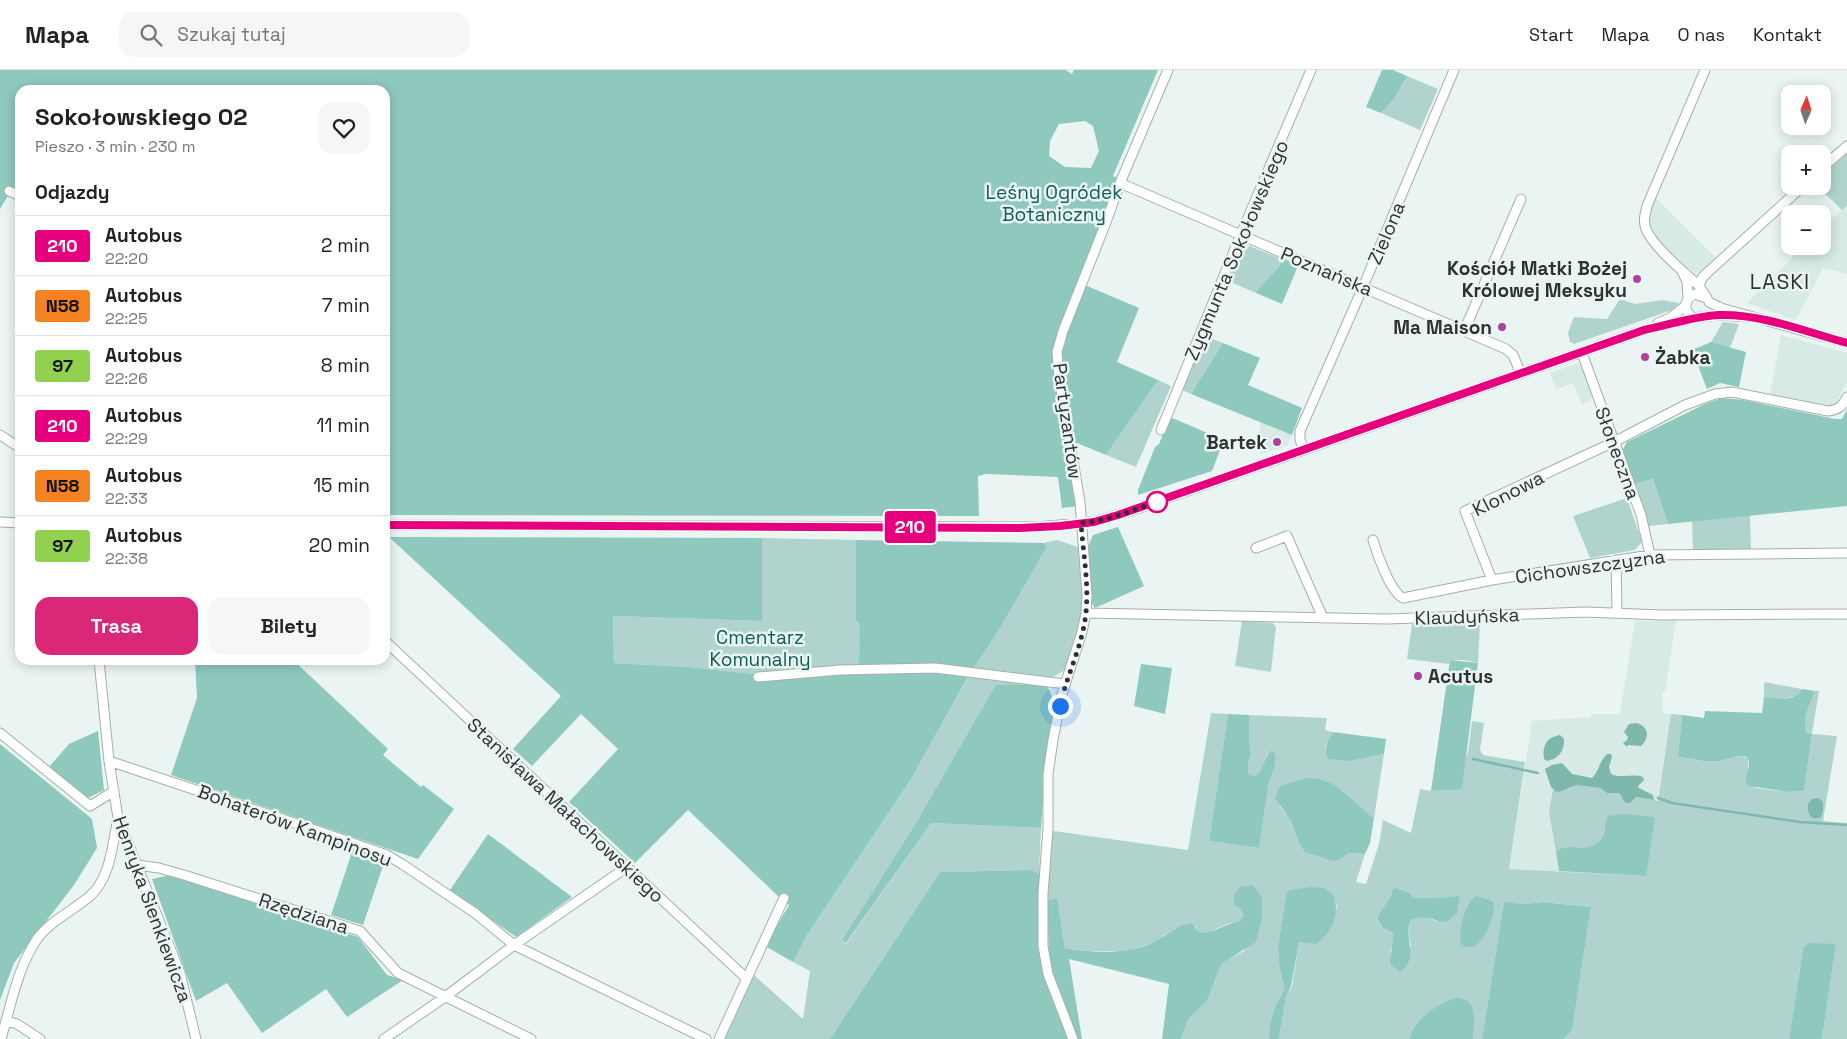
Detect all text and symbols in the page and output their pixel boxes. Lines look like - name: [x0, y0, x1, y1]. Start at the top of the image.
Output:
- search box: [119, 12, 469, 57]
- text: Mapa: [25, 19, 89, 50]
- icon: search: [137, 21, 165, 49]
- text: Szukaj tutaj: [177, 22, 286, 47]
- text: Start: [1529, 23, 1574, 46]
- text: Mapa: [1602, 23, 1649, 46]
- text: O nas: [1677, 23, 1725, 46]
- text: Kontakt: [1753, 23, 1822, 46]
- north arrow: [1781, 85, 1831, 135]
- map controls: [1781, 85, 1831, 255]
- text: Sokołowskiego 02: [35, 101, 248, 132]
- button: heart: [318, 102, 370, 154]
- text: Pieszo · 3 min · 230 m: [35, 136, 195, 157]
- street label: Zygmunta Sokołowskiego: [1179, 136, 1294, 364]
- button: +: [1781, 145, 1831, 195]
- text: Odjazdy: [35, 180, 110, 205]
- park label: Leśny Ogródek Botaniczny: [986, 180, 1122, 227]
- street label: Zielona: [1362, 198, 1411, 268]
- button: −: [1781, 205, 1831, 255]
- text: Autobus: [105, 223, 182, 248]
- text: 2 min: [321, 233, 370, 258]
- text: 210: [47, 234, 78, 257]
- street label: Poznańska: [1277, 241, 1377, 302]
- text: 22:20: [105, 248, 148, 269]
- place label: Kościół Matki Bożej Królowej Meksyku: [1447, 256, 1627, 303]
- district label: LASKI: [1750, 268, 1810, 295]
- marker: Kościół Matki Bożej Królowej Meksyku: [1631, 273, 1643, 285]
- text: Autobus: [105, 283, 182, 308]
- text: 7 min: [322, 293, 370, 318]
- text: N58: [46, 294, 79, 317]
- text: 22:25: [105, 308, 148, 329]
- place label: Ma Maison: [1393, 315, 1492, 340]
- marker: Ma Maison: [1496, 321, 1508, 333]
- text: Autobus: [105, 343, 182, 368]
- place label: Żabka: [1655, 345, 1711, 370]
- marker: Żabka: [1639, 351, 1651, 363]
- text: 8 min: [321, 353, 370, 378]
- text: 97: [52, 354, 73, 377]
- street label: Partyzantów: [1047, 361, 1088, 481]
- text: 22:26: [105, 368, 148, 389]
- text: Autobus: [105, 403, 182, 428]
- street label: Słoneczna: [1589, 403, 1646, 503]
- text: 11 min: [317, 413, 370, 438]
- text: 210: [47, 414, 78, 437]
- text: 22:29: [105, 428, 148, 449]
- place label: Bartek: [1206, 430, 1267, 455]
- marker: Bartek: [1271, 436, 1283, 448]
- text: Autobus: [105, 463, 182, 488]
- street label: Klonowa: [1468, 465, 1548, 522]
- text: 15 min: [313, 473, 370, 498]
- text: N58: [46, 474, 79, 497]
- text: 22:33: [105, 488, 148, 509]
- unlabelled marker: [1146, 491, 1168, 513]
- line badge: 210: [881, 511, 939, 543]
- text: 210: [895, 515, 925, 538]
- text: Autobus: [105, 523, 182, 548]
- text: 20 min: [309, 533, 370, 558]
- text: 97: [52, 534, 73, 557]
- street label: Cichowszczyzna: [1514, 544, 1667, 589]
- text: 22:38: [105, 548, 148, 569]
- button: Trasa: [35, 597, 198, 655]
- button: Bilety: [208, 597, 370, 655]
- street label: Klaudyńska: [1414, 602, 1520, 631]
- park label: Cmentarz Komunalny: [709, 625, 811, 672]
- place label: Acutus: [1428, 664, 1493, 689]
- marker: Acutus: [1412, 670, 1424, 682]
- your location: [1048, 694, 1073, 719]
- street label: Stanisława Małachowskiego: [462, 712, 670, 908]
- street label: Bohaterów Kampinosu: [194, 779, 396, 872]
- street label: Henryka Sienkiewicza: [107, 812, 198, 1006]
- street label: Rzędziana: [256, 887, 352, 940]

